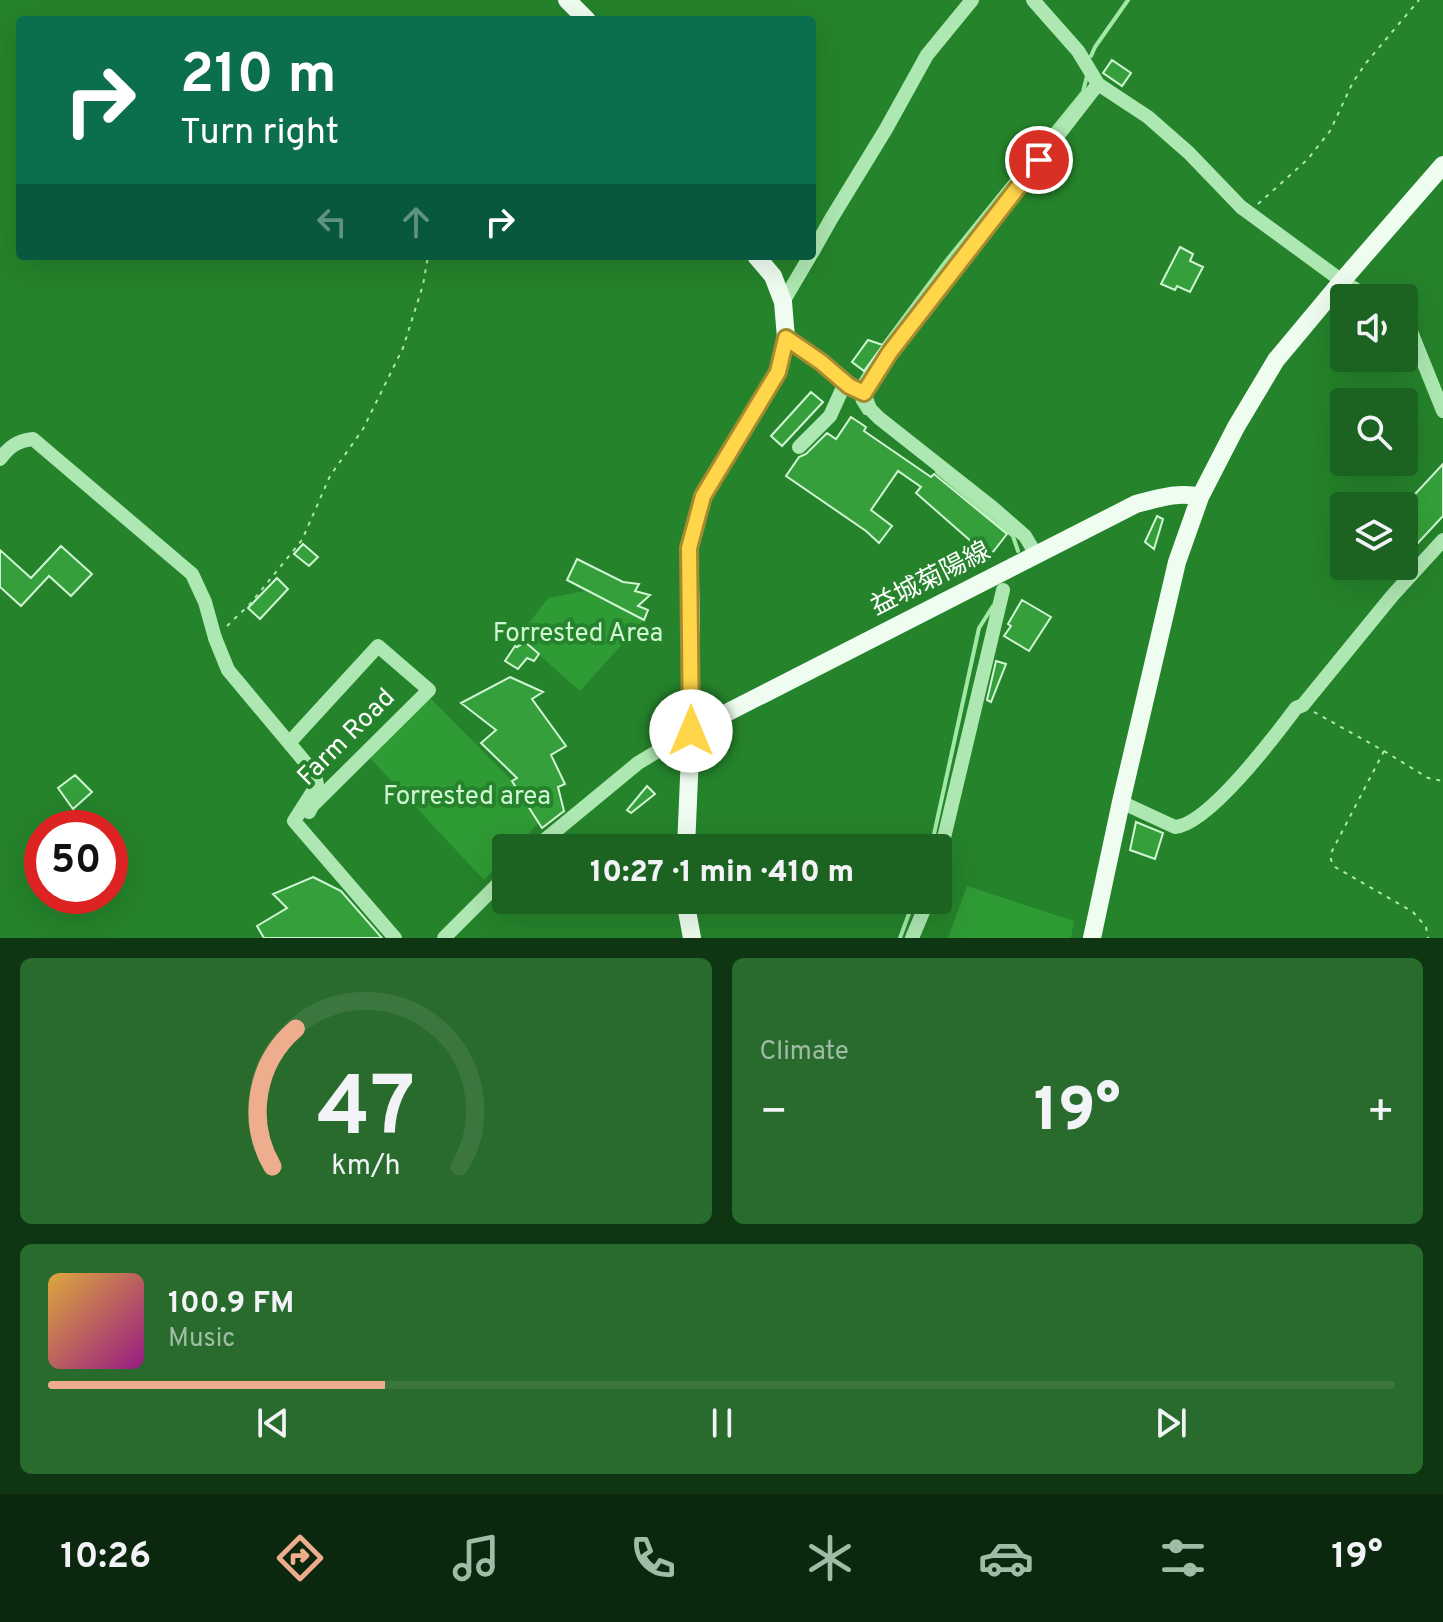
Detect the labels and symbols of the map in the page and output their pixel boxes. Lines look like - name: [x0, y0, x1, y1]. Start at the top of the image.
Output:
- pin: [1005, 126, 1073, 194]
- street label: 益城菊陽線: [866, 536, 996, 624]
- park label: Forrested Area: [493, 618, 663, 651]
- street label: Farm Road: [291, 682, 403, 794]
- position arrow: [649, 689, 733, 773]
- park label: Forrested area: [383, 781, 551, 814]
- speed limit sign: 50: [24, 810, 128, 914]

